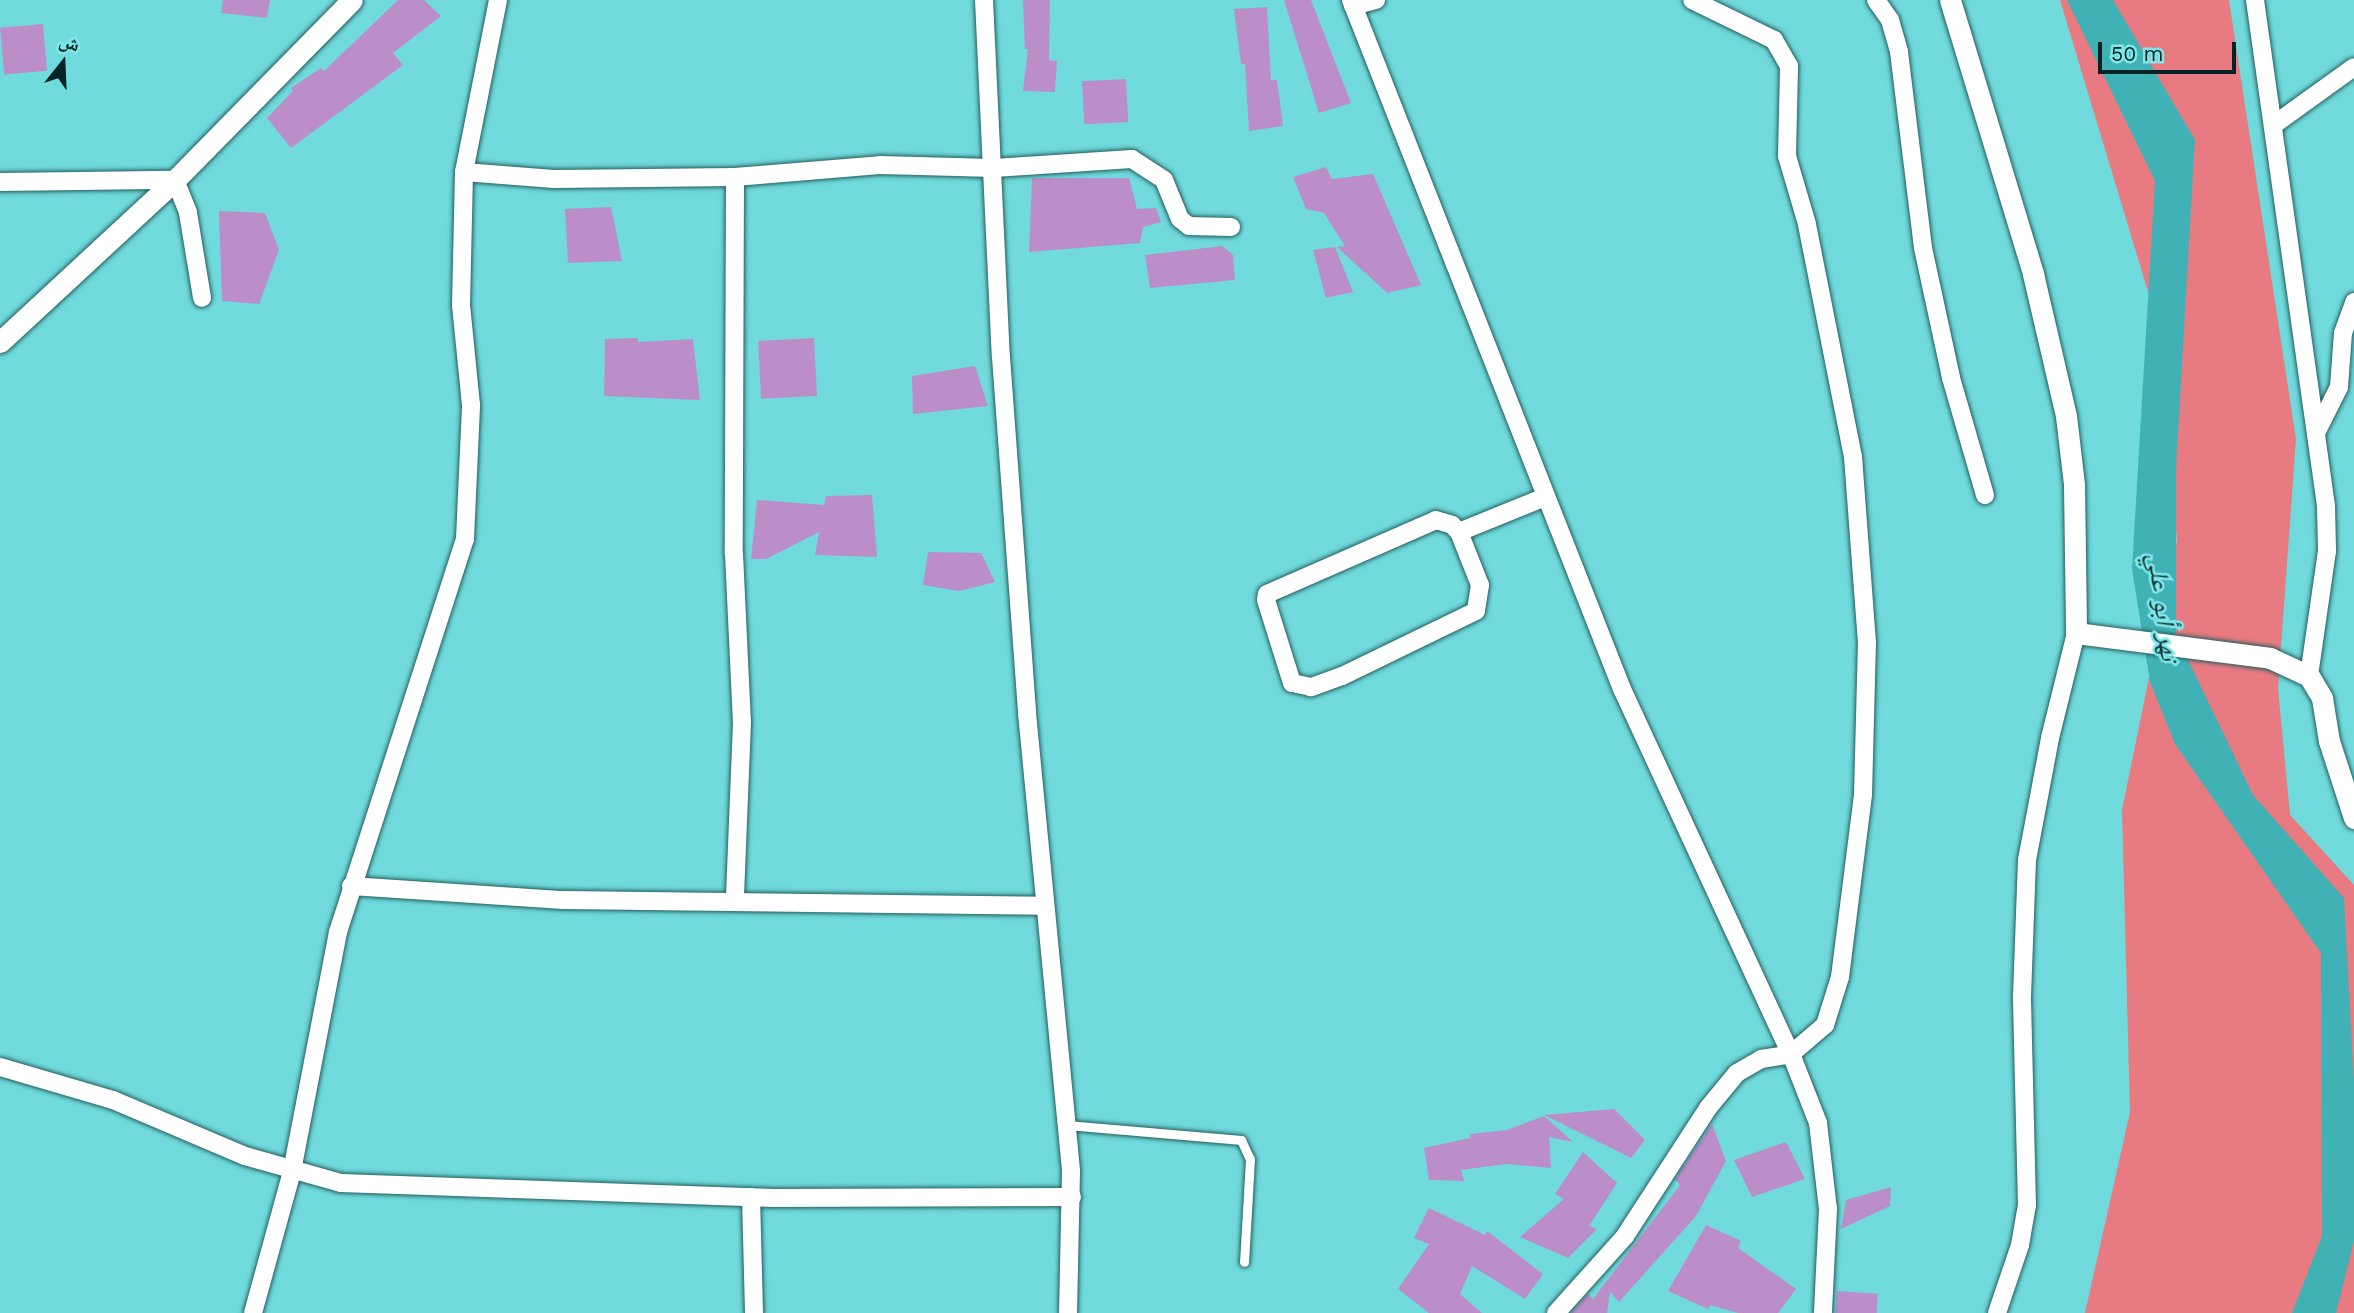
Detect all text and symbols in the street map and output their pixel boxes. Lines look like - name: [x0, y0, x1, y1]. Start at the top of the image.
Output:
- north arrow: [28, 28, 98, 98]
- text: ش: [56, 28, 83, 57]
- scale bar: [2102, 28, 2240, 72]
- text: 50 m: [2111, 41, 2163, 66]
- water label: نهر أبو علي: [2141, 552, 2185, 662]

